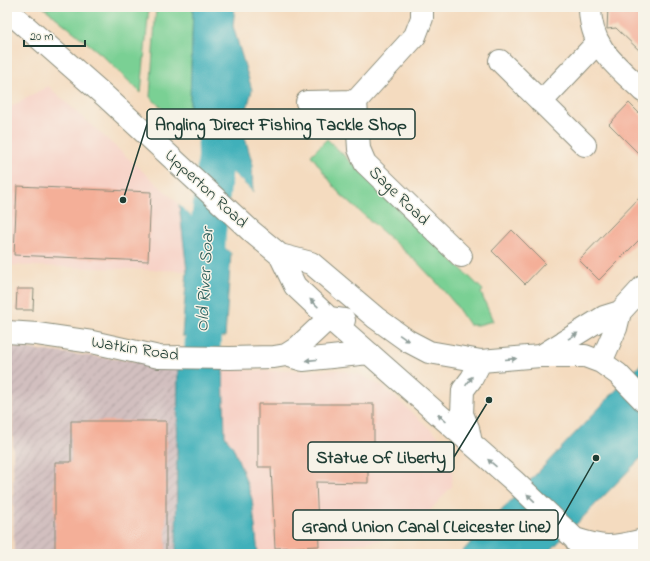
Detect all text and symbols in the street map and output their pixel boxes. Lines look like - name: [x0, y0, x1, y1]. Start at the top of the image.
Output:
- scale bar: [24, 22, 85, 48]
- text: 20 m: [30, 28, 53, 46]
- callout: Angling Direct Fishing Tackle Shop: [147, 109, 415, 139]
- text: Angling Direct Fishing Tackle Shop: [155, 113, 407, 140]
- street label: Upperton Road: [159, 144, 254, 235]
- street label: Sage Road: [361, 160, 436, 233]
- water label: Old River Soar: [190, 225, 222, 333]
- one-way arrow: [309, 299, 319, 308]
- street label: Watkin Road: [89, 330, 181, 368]
- one-way arrow: [567, 332, 579, 339]
- one-way arrow: [398, 334, 409, 342]
- one-way arrow: [505, 355, 517, 362]
- one-way arrow: [305, 356, 317, 363]
- one-way arrow: [465, 376, 473, 386]
- one-way arrow: [437, 413, 448, 422]
- callout: Statue Of Liberty: [308, 442, 454, 472]
- text: Statue Of Liberty: [316, 446, 446, 473]
- one-way arrow: [488, 459, 497, 468]
- one-way arrow: [526, 493, 536, 503]
- callout: Grand Union Canal (Leicester Line): [293, 510, 558, 540]
- text: Grand Union Canal (Leicester Line): [301, 515, 551, 541]

